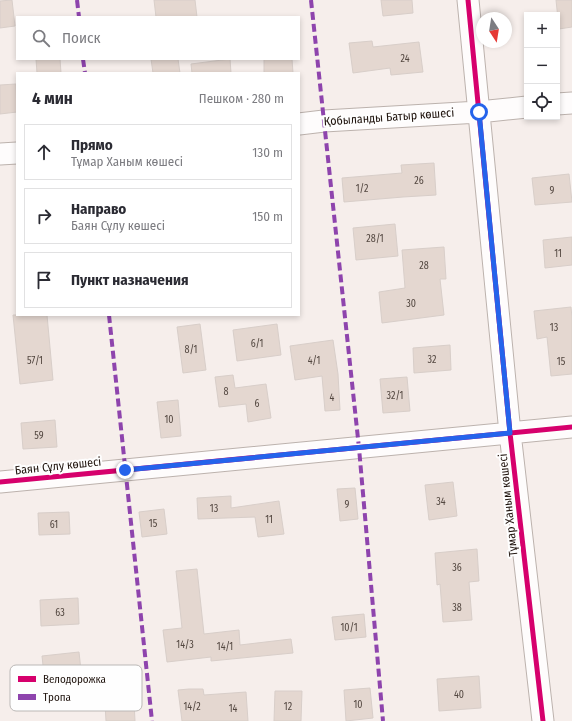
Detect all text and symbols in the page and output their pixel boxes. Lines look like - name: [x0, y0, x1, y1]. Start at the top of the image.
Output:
- north arrow: [476, 12, 512, 48]
- map controls: [524, 12, 560, 120]
- button: +: [524, 12, 560, 48]
- search box: [16, 16, 300, 60]
- icon: search: [30, 27, 52, 49]
- text: Поиск: [62, 29, 100, 47]
- button: −: [524, 48, 560, 84]
- house number: 24: [400, 53, 410, 65]
- button: locate: [524, 84, 560, 120]
- text: 4 мин: [32, 88, 73, 109]
- text: Пешком · 280 m: [199, 91, 284, 106]
- route start: [470, 103, 488, 121]
- street label: Қобыланды Батыр көшесі: [323, 105, 455, 129]
- text: Прямо: [71, 136, 113, 154]
- icon: ahead: [33, 141, 55, 163]
- text: 130 m: [252, 145, 283, 160]
- text: Тұмар Ханым көшесі: [71, 154, 183, 169]
- house number: 26: [414, 175, 424, 187]
- house number: 1/2: [356, 183, 369, 195]
- house number: 9: [550, 185, 555, 197]
- text: Направо: [71, 200, 126, 218]
- icon: right: [33, 205, 55, 227]
- text: 150 m: [252, 209, 283, 224]
- text: Баян Сұлу көшесі: [71, 218, 165, 233]
- house number: 28/1: [366, 233, 384, 245]
- house number: 11: [554, 248, 562, 260]
- house number: 28: [419, 260, 429, 272]
- icon: arrive: [33, 269, 55, 291]
- text: Пункт назначения: [71, 271, 189, 289]
- house number: 30: [406, 298, 416, 310]
- house number: 13: [550, 322, 559, 334]
- house number: 6/1: [251, 338, 263, 350]
- house number: 8/1: [185, 344, 197, 356]
- house number: 32: [428, 354, 437, 366]
- house number: 57/1: [27, 355, 43, 367]
- house number: 4/1: [308, 355, 320, 367]
- house number: 15: [557, 356, 566, 368]
- house number: 8: [224, 386, 229, 398]
- house number: 32/1: [387, 390, 403, 402]
- house number: 4: [330, 392, 335, 404]
- house number: 6: [255, 398, 260, 410]
- house number: 10: [164, 414, 174, 426]
- house number: 59: [34, 430, 44, 442]
- street label: Тұмар Ханым көшесі: [496, 453, 520, 557]
- street label: Баян Сұлу көшесі: [14, 454, 102, 478]
- route end: [116, 461, 134, 479]
- house number: 34: [436, 496, 446, 508]
- house number: 9: [345, 499, 350, 511]
- house number: 13: [210, 503, 219, 515]
- house number: 11: [265, 514, 273, 526]
- house number: 15: [149, 518, 158, 530]
- house number: 61: [50, 519, 58, 531]
- house number: 36: [452, 562, 462, 574]
- house number: 38: [452, 602, 462, 614]
- house number: 63: [55, 607, 65, 619]
- house number: 10/1: [340, 622, 358, 634]
- house number: 14/3: [176, 639, 194, 651]
- house number: 14/1: [217, 641, 233, 653]
- legend: [10, 665, 142, 711]
- text: Велодорожка: [43, 673, 106, 686]
- house number: 40: [454, 689, 464, 701]
- text: Тропа: [43, 691, 71, 704]
- house number: 10: [353, 699, 363, 711]
- house number: 14/2: [183, 701, 201, 713]
- house number: 12: [284, 701, 293, 713]
- house number: 14: [229, 703, 238, 715]

